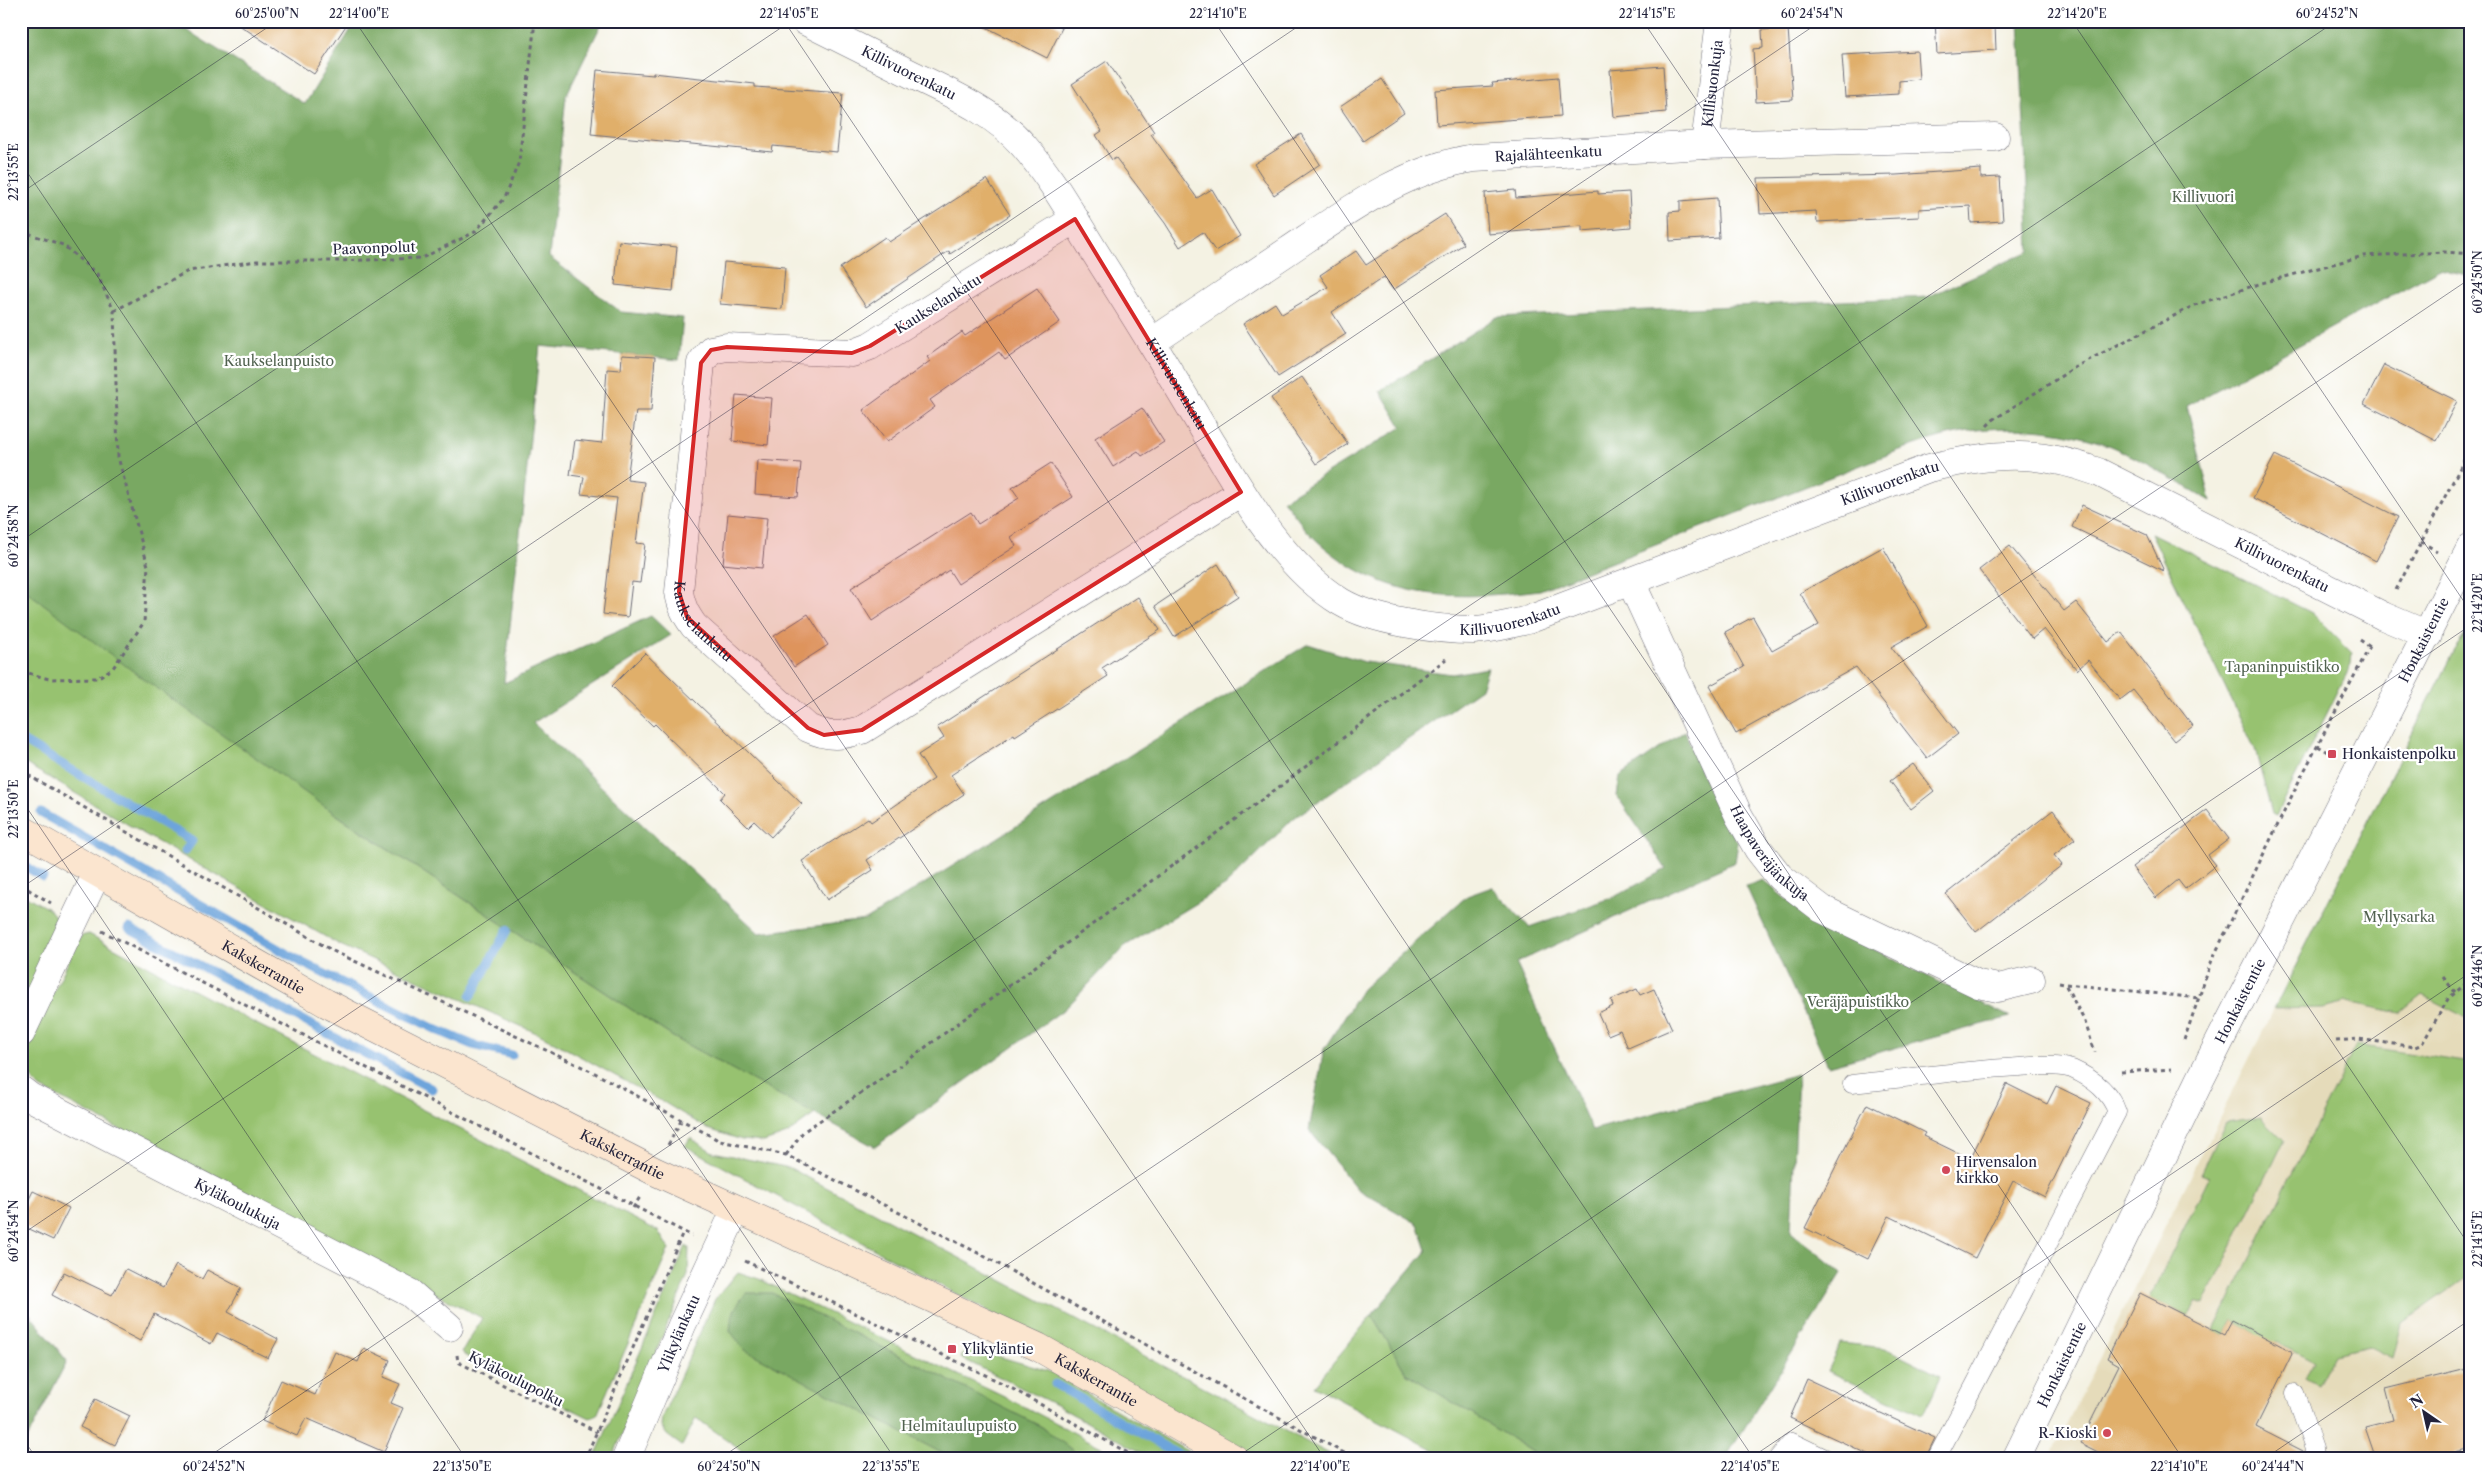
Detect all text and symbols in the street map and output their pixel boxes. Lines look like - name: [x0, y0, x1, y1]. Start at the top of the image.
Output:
- text: 60°25'00"N: [235, 6, 299, 21]
- text: 22°14'00"E: [329, 6, 389, 21]
- text: 22°14'05"E: [759, 6, 819, 21]
- text: 22°14'10"E: [1189, 6, 1247, 21]
- text: 22°14'15"E: [1619, 6, 1675, 21]
- text: 60°24'54"N: [1781, 6, 1843, 21]
- text: 22°14'20"E: [2047, 6, 2107, 21]
- text: 60°24'52"N: [2296, 6, 2358, 21]
- street label: Killisuonkuja: [1698, 38, 1727, 128]
- street label: Killivuorenkatu: [858, 42, 960, 104]
- street label: Rajalähteenkatu: [1494, 142, 1603, 166]
- text: 22°13'55"E: [6, 143, 21, 201]
- park label: Killivuori: [2172, 188, 2234, 206]
- street label: Paavonpolut: [332, 238, 416, 258]
- text: 60°24'50"N: [2470, 250, 2485, 314]
- street label: Kaukselankatu: [892, 270, 985, 338]
- street label: Killivuorenkatu: [1142, 335, 1211, 433]
- park label: Kaukselanpuisto: [224, 352, 334, 370]
- street label: Killivuorenkatu: [1838, 457, 1941, 510]
- text: 60°24'58"N: [6, 504, 21, 567]
- street label: Killivuorenkatu: [2232, 534, 2333, 596]
- text: 22°14'20"E: [2470, 573, 2485, 633]
- street label: Kaukselankatu: [670, 580, 737, 666]
- street label: Honkaistentie: [2395, 594, 2453, 686]
- street label: Killivuorenkatu: [1459, 599, 1563, 639]
- park label: Tapaninpuistikko: [2224, 658, 2340, 676]
- place label: Honkaistenpolku: [2342, 745, 2456, 763]
- marker: Honkaistenpolku: [2326, 748, 2338, 760]
- text: 22°13'50"E: [6, 780, 21, 838]
- street label: Haapaveräjänkuja: [1726, 802, 1813, 905]
- park label: Myllysarka: [2363, 908, 2436, 926]
- street label: Kakskerrantie: [219, 936, 308, 998]
- text: 60°24'46"N: [2470, 945, 2485, 1007]
- street label: Honkaistentie: [2211, 955, 2269, 1047]
- park label: Veräjäpuistikko: [1806, 993, 1909, 1011]
- street label: Kakskerrantie: [577, 1126, 668, 1184]
- place label: Hirvensalon kirkko: [1956, 1153, 2037, 1187]
- marker: Hirvensalon kirkko: [1940, 1164, 1952, 1176]
- street label: Kyläkoulukuja: [191, 1174, 284, 1234]
- text: 60°24'54"N: [6, 1200, 21, 1262]
- text: 22°14'15"E: [2470, 1211, 2485, 1267]
- street label: Ylikylänkatu: [654, 1291, 704, 1376]
- street label: Honkaistentie: [2033, 1319, 2090, 1410]
- place label: Ylikyläntie: [961, 1340, 1034, 1358]
- marker: Ylikyläntie: [946, 1343, 958, 1355]
- street label: Kyläkoulupolku: [465, 1347, 567, 1411]
- street label: Kakskerrantie: [1051, 1349, 1141, 1411]
- north arrow: [2400, 1388, 2450, 1438]
- text: N: [2407, 1390, 2427, 1412]
- park label: Helmitaulupuisto: [901, 1417, 1017, 1435]
- place label: R-Kioski: [2038, 1424, 2097, 1442]
- marker: R-Kioski: [2101, 1427, 2113, 1439]
- text: 60°24'52"N: [183, 1459, 245, 1474]
- text: 22°13'50"E: [433, 1459, 491, 1474]
- text: 60°24'50"N: [697, 1459, 761, 1474]
- text: 22°13'55"E: [862, 1459, 920, 1474]
- text: 22°14'00"E: [1290, 1459, 1350, 1474]
- text: 22°14'05"E: [1720, 1459, 1780, 1474]
- text: 22°14'10"E: [2150, 1459, 2208, 1474]
- text: 60°24'44"N: [2242, 1459, 2304, 1474]

